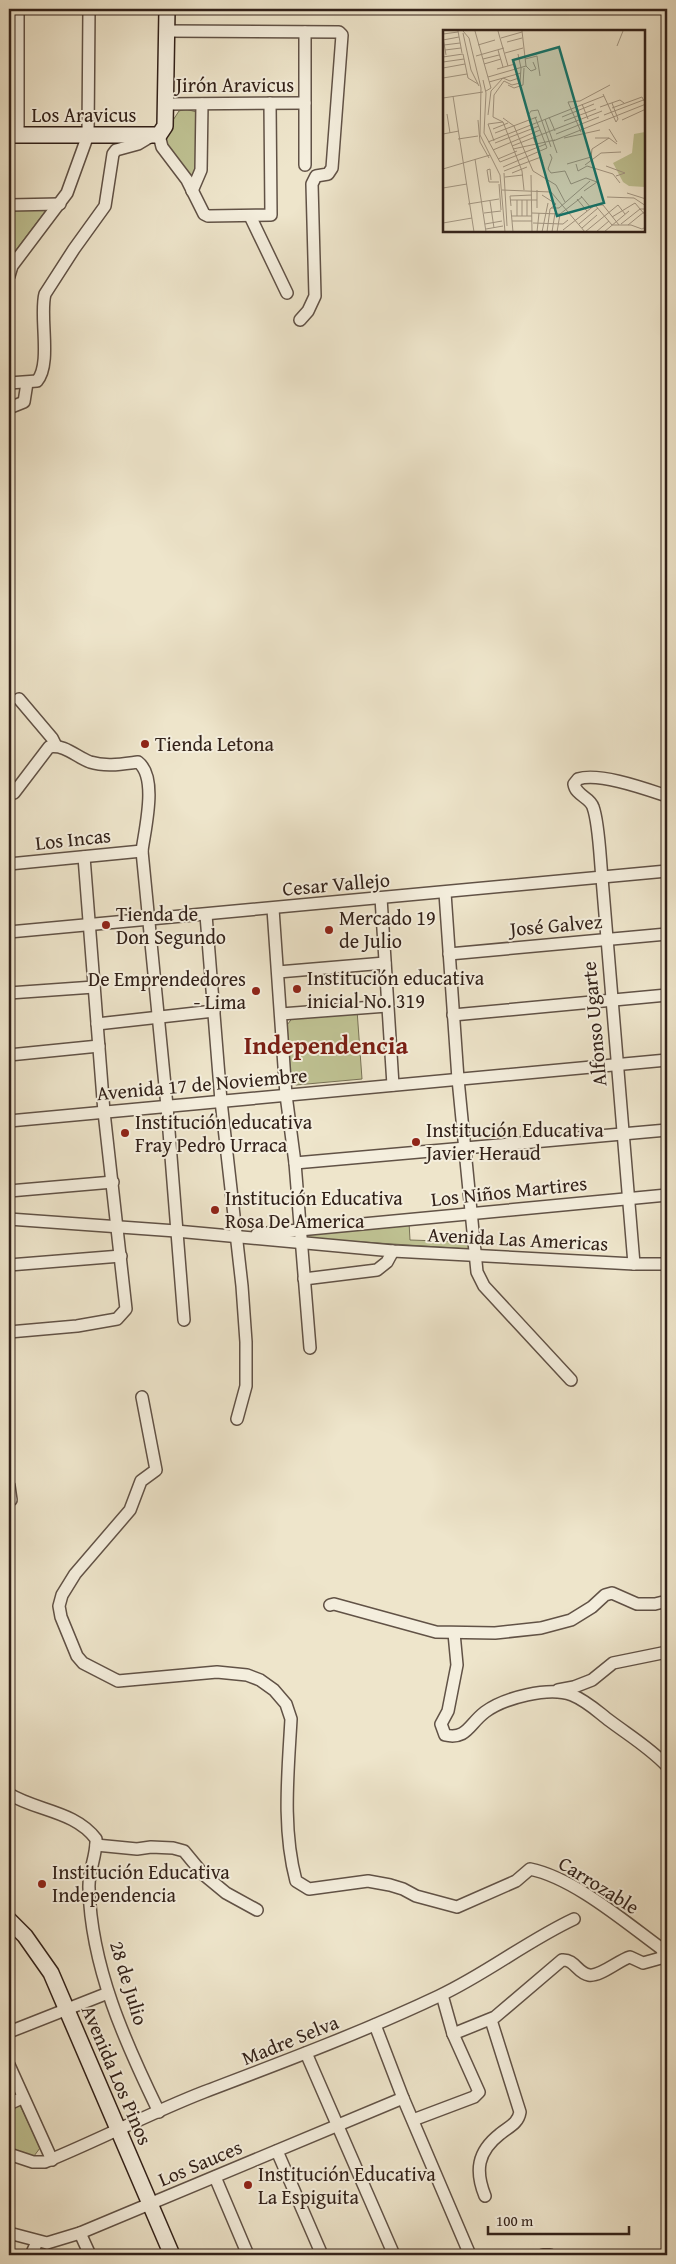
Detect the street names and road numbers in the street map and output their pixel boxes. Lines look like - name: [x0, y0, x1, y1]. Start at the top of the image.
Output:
- street label: Jirón Aravicus: [173, 70, 294, 99]
- street label: Los Aravicus: [32, 100, 136, 129]
- street label: Los Incas: [34, 820, 112, 857]
- street label: Cesar Vallejo: [281, 864, 391, 903]
- street label: José Galvez: [506, 906, 604, 943]
- street label: Alfonso Ugarte: [574, 960, 613, 1088]
- street label: Avenida 17 de Noviembre: [95, 1060, 309, 1107]
- street label: Los Niños Martires: [429, 1168, 588, 1213]
- street label: Avenida Las Americas: [427, 1219, 609, 1258]
- street label: Carrozable: [553, 1848, 645, 1921]
- street label: 28 de Julio: [103, 1937, 156, 2029]
- street label: Avenida Los Pinos: [75, 2000, 160, 2149]
- street label: Madre Selva: [237, 2007, 343, 2072]
- street label: Los Sauces: [153, 2132, 246, 2193]

